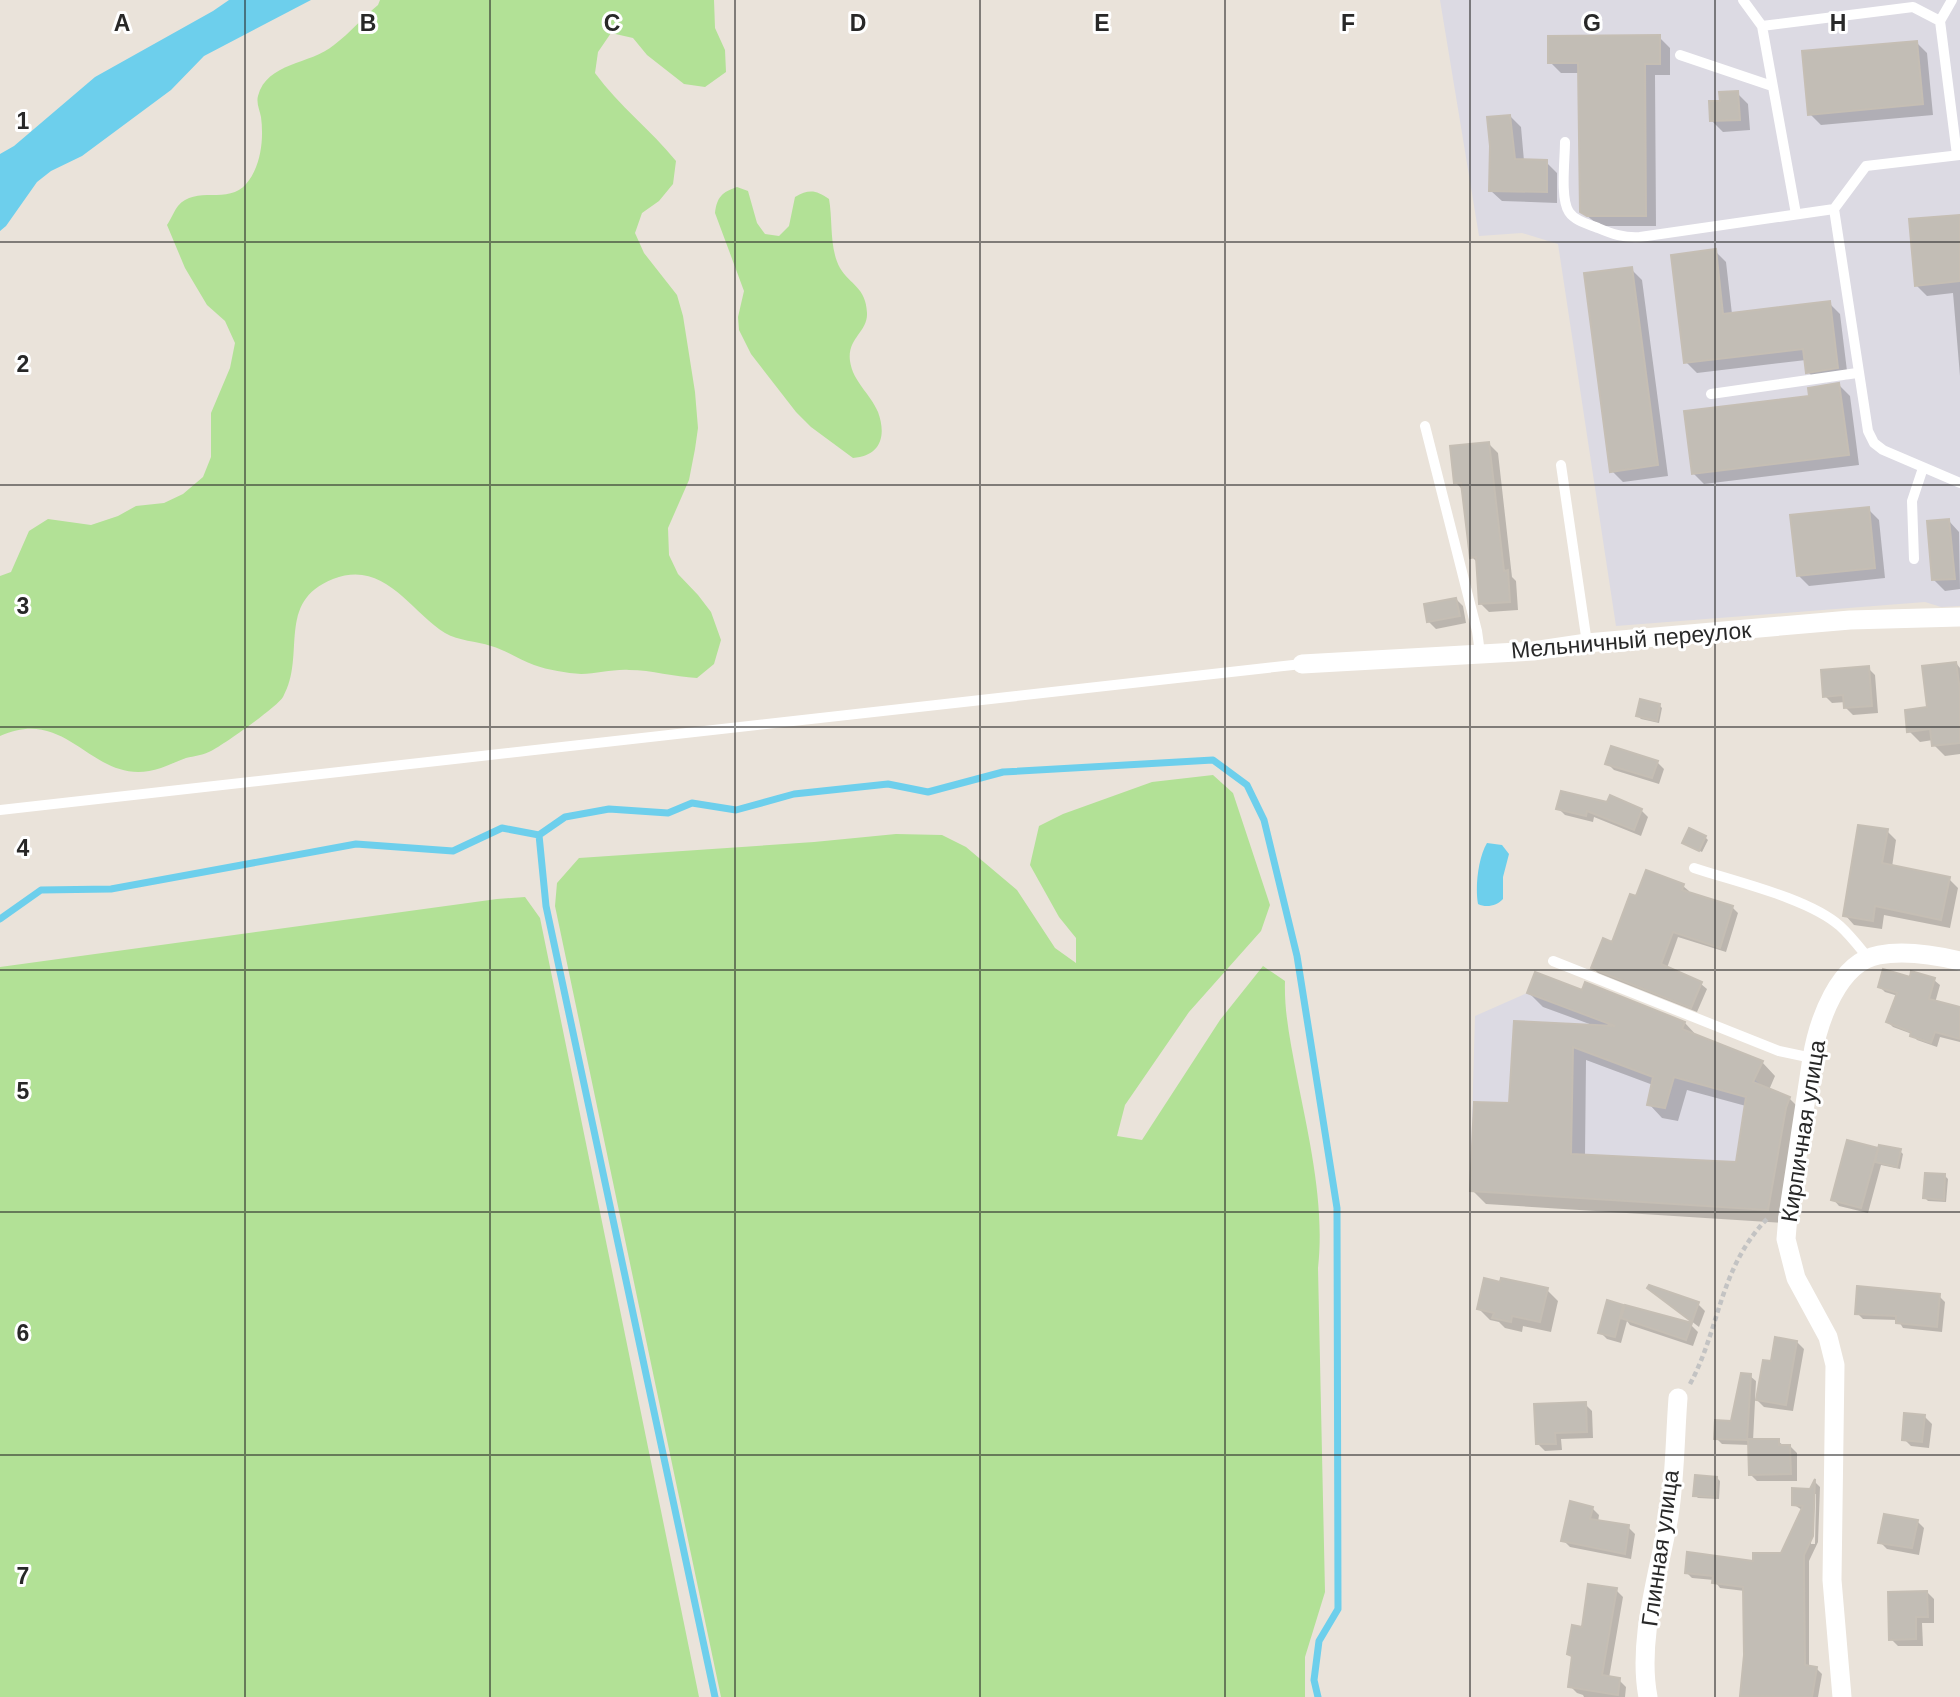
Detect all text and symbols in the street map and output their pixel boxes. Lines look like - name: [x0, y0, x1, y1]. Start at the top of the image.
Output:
- text: A: [114, 10, 130, 36]
- text: B: [360, 10, 376, 36]
- text: C: [604, 10, 620, 36]
- text: D: [850, 10, 866, 36]
- text: E: [1094, 10, 1110, 36]
- text: F: [1341, 10, 1355, 36]
- text: G: [1583, 10, 1601, 36]
- text: H: [1830, 10, 1846, 36]
- text: 1: [17, 108, 30, 134]
- text: 2: [17, 351, 29, 377]
- text: 3: [17, 593, 29, 619]
- street label: Мельничный переулок: [1510, 616, 1753, 663]
- text: 4: [17, 835, 30, 861]
- street label: Кирпичная улица: [1776, 1038, 1830, 1224]
- text: 5: [17, 1078, 30, 1104]
- text: 6: [17, 1320, 29, 1346]
- street label: Глинная улица: [1636, 1468, 1684, 1628]
- text: 7: [17, 1563, 29, 1589]

